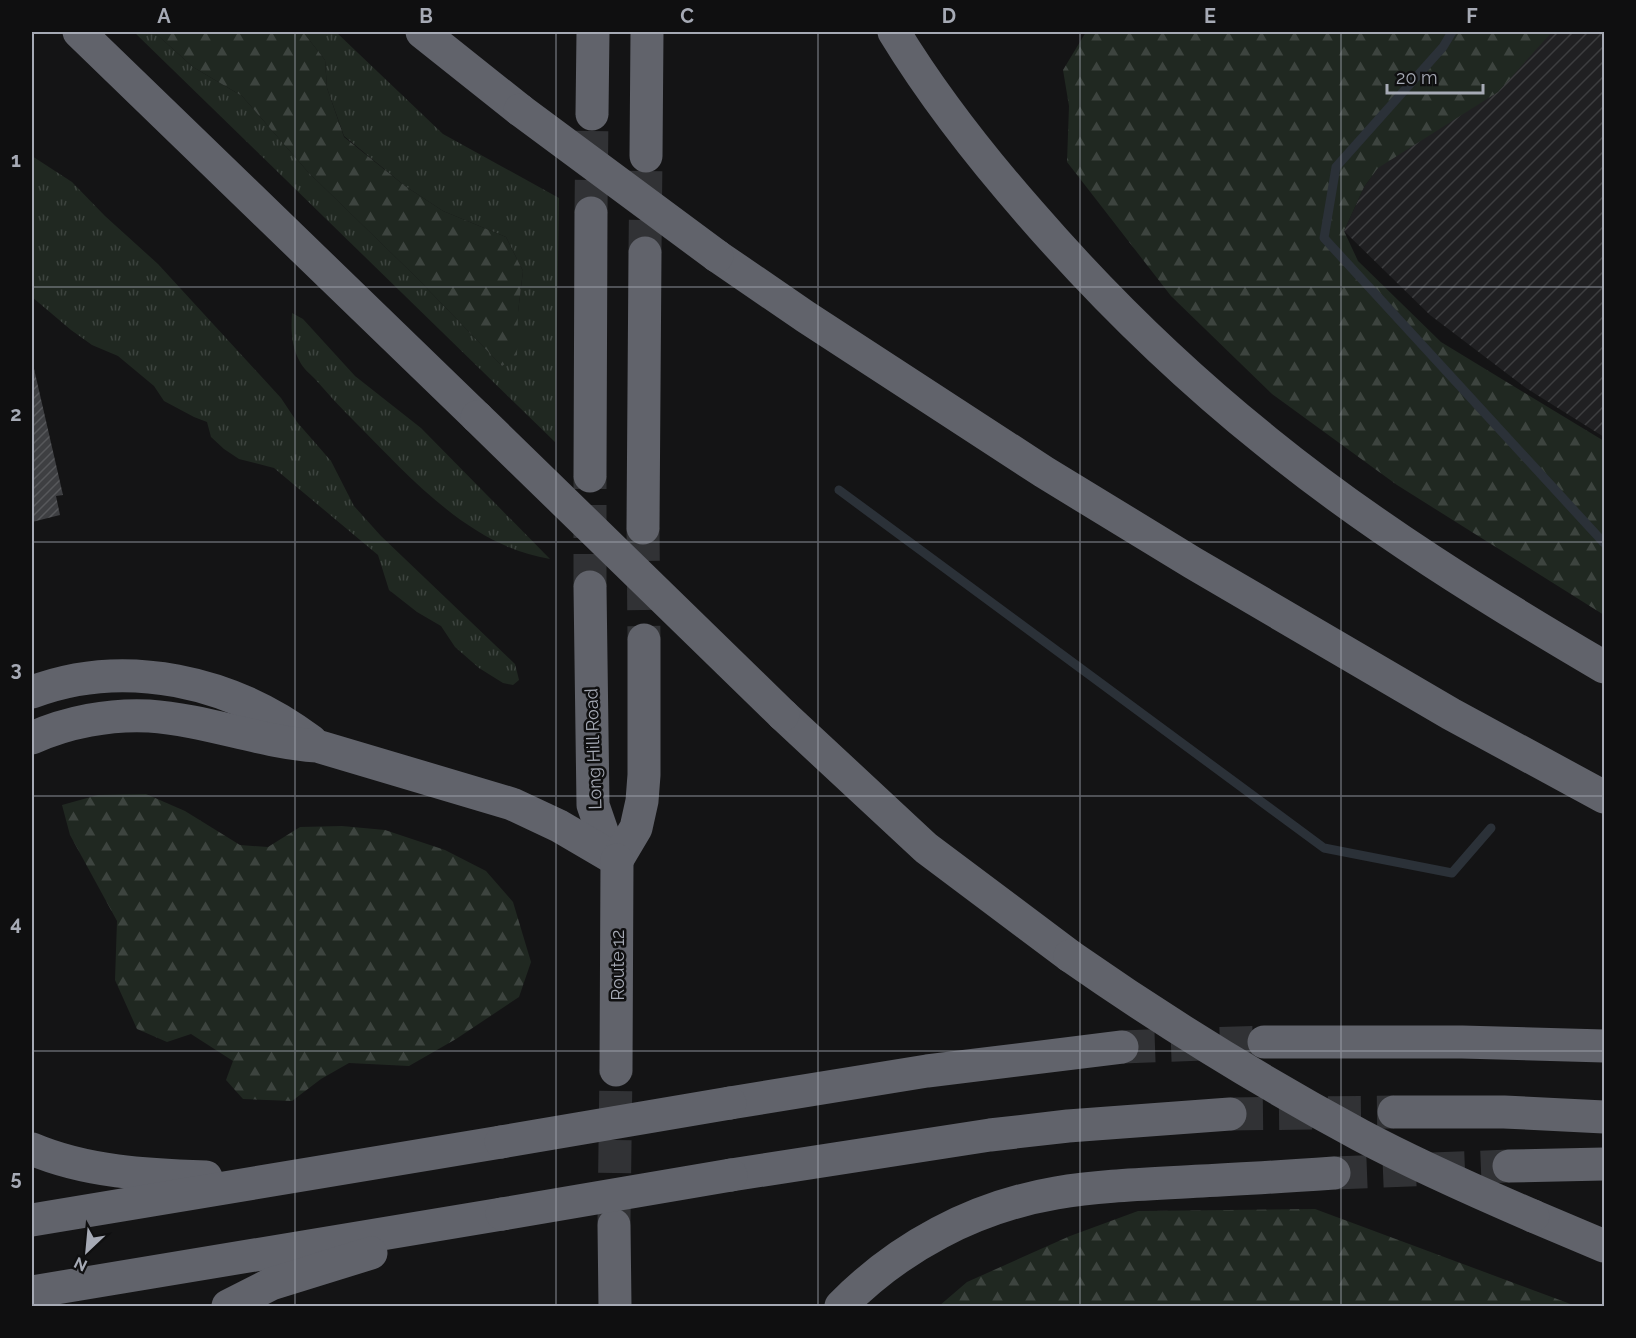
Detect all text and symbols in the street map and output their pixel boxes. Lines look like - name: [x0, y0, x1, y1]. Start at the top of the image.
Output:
- text: A: [157, 4, 171, 28]
- text: B: [419, 4, 433, 28]
- text: C: [680, 4, 694, 28]
- text: D: [942, 4, 956, 28]
- text: E: [1204, 4, 1216, 28]
- text: F: [1466, 4, 1478, 28]
- scale bar: [1387, 57, 1483, 95]
- text: 20 m: [1396, 67, 1438, 88]
- text: 1: [11, 148, 21, 172]
- text: 2: [10, 402, 22, 426]
- text: 3: [10, 657, 22, 681]
- street label: Long Hill Road: [580, 688, 606, 810]
- text: 4: [10, 911, 22, 935]
- street label: Route 12: [607, 930, 628, 1000]
- text: 5: [10, 1166, 22, 1190]
- north arrow: [57, 1221, 117, 1281]
- text: N: [71, 1253, 90, 1275]

